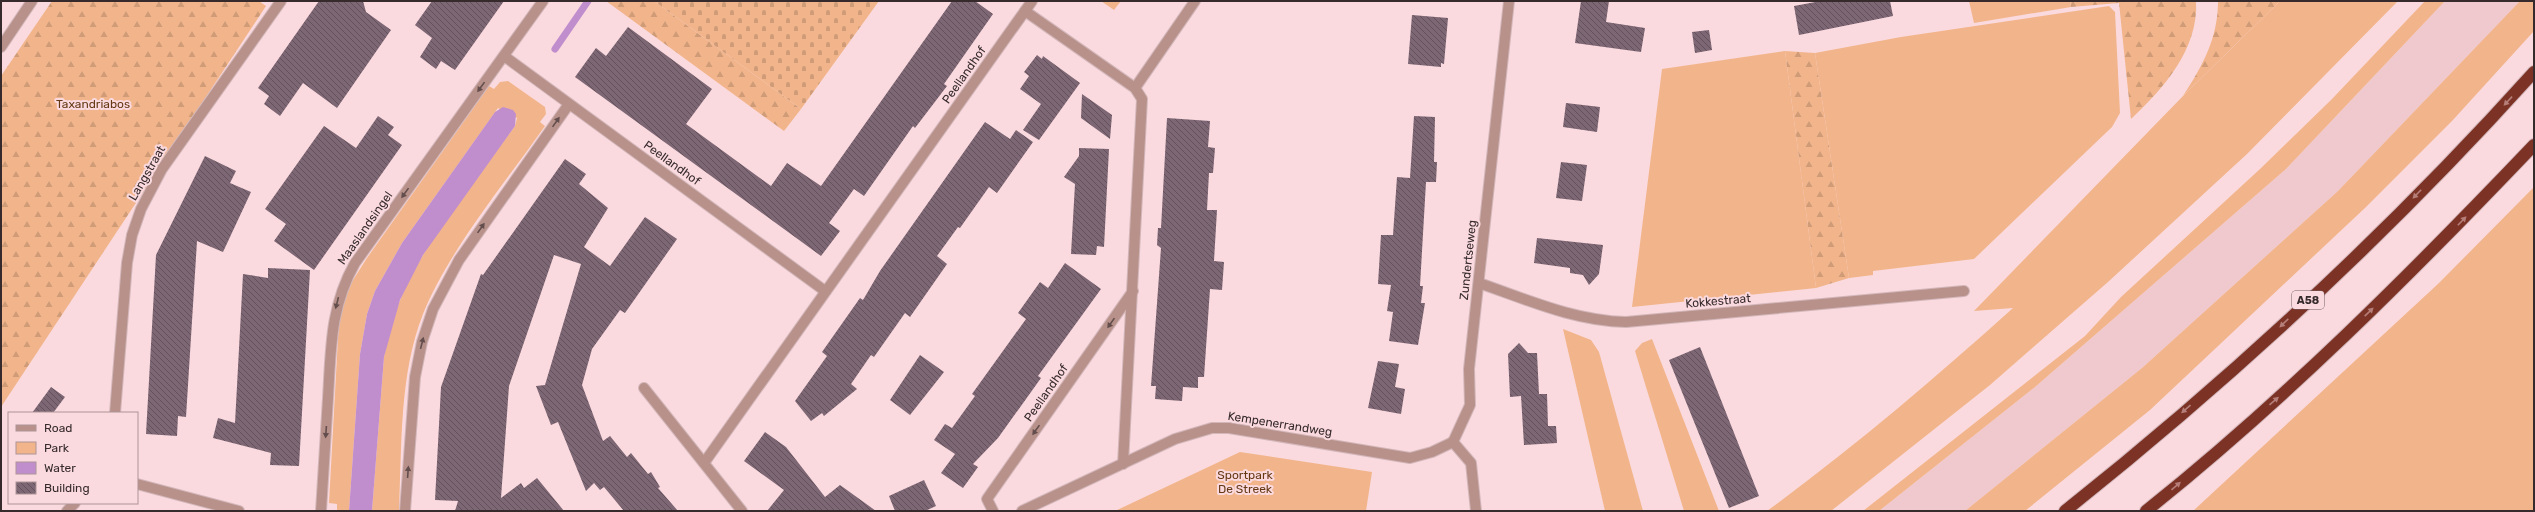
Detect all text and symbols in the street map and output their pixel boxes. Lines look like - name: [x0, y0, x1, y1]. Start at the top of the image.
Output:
- street label: Peellandhof: [939, 43, 989, 106]
- one-way arrow: [477, 82, 485, 93]
- one-way arrow: [2504, 96, 2513, 105]
- park label: Taxandriabos: [56, 97, 130, 111]
- one-way arrow: [552, 117, 560, 128]
- street label: Peellandhof: [641, 138, 703, 188]
- street label: Langstraat: [126, 143, 168, 203]
- one-way arrow: [401, 187, 409, 198]
- street label: Maaslandsingel: [335, 189, 395, 267]
- one-way arrow: [2413, 189, 2422, 199]
- one-way arrow: [2457, 216, 2466, 226]
- street label: Zundertseweg: [1457, 219, 1479, 301]
- one-way arrow: [477, 223, 485, 234]
- street label: Kokkestraat: [1685, 291, 1752, 311]
- road number: A58: [2292, 291, 2324, 309]
- one-way arrow: [334, 297, 340, 309]
- one-way arrow: [2364, 307, 2374, 317]
- one-way arrow: [1107, 318, 1115, 329]
- one-way arrow: [2279, 318, 2288, 327]
- one-way arrow: [419, 337, 425, 349]
- street label: Peellandhof: [1021, 361, 1071, 424]
- one-way arrow: [2269, 396, 2279, 405]
- one-way arrow: [2181, 405, 2192, 414]
- street label: Kempenerrandweg: [1227, 409, 1333, 439]
- legend: [8, 412, 138, 504]
- text: Road: [44, 421, 72, 435]
- one-way arrow: [1032, 424, 1040, 435]
- one-way arrow: [323, 426, 329, 439]
- text: Park: [44, 441, 70, 455]
- text: Water: [44, 461, 76, 475]
- one-way arrow: [405, 466, 412, 478]
- park label: Sportpark De Streek: [1217, 468, 1273, 496]
- text: Building: [44, 481, 90, 495]
- one-way arrow: [2171, 482, 2180, 491]

